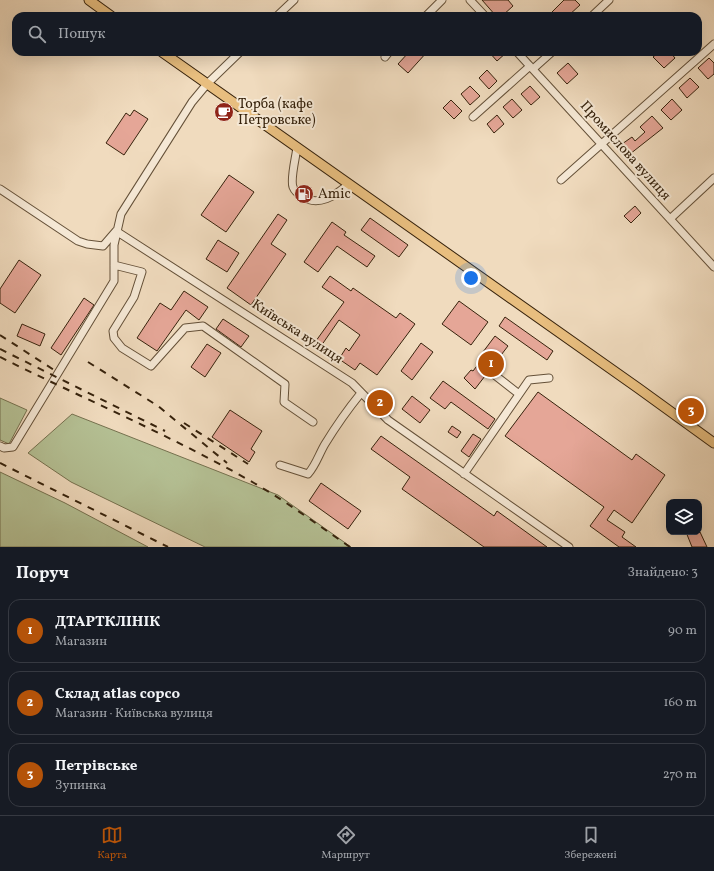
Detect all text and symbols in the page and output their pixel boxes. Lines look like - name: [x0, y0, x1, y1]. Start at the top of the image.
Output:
- search box: [12, 12, 702, 56]
- icon: search: [26, 23, 48, 45]
- text: Пошук: [58, 24, 106, 45]
- place label: Торба (кафе Петровське): [238, 95, 316, 130]
- street label: Промислова вулиця: [575, 97, 675, 205]
- cafe icon: Торба (кафе Петровське): [213, 101, 235, 123]
- fuel station icon: Amic: [293, 183, 315, 205]
- place label: Amic: [318, 185, 351, 204]
- your location: [461, 268, 481, 288]
- street label: Київська вулиця: [248, 295, 346, 369]
- pin: 1: [478, 349, 504, 379]
- pin: 2: [367, 388, 393, 418]
- pin: 3: [678, 396, 704, 426]
- map controls: [666, 499, 702, 535]
- button: layers: [666, 499, 702, 535]
- text: Поруч: [16, 562, 69, 585]
- text: Знайдено: 3: [628, 564, 698, 582]
- text: ДТАРТКЛІНІК: [55, 612, 160, 633]
- text: 1: [27, 622, 33, 640]
- text: 90 m: [668, 622, 697, 640]
- text: Магазин: [55, 633, 107, 651]
- text: Склад atlas copco: [55, 684, 180, 705]
- text: 2: [27, 694, 33, 712]
- text: 160 m: [663, 694, 697, 712]
- text: Магазин · Київська вулиця: [55, 705, 213, 723]
- text: Петрівське: [55, 756, 137, 777]
- text: 3: [27, 766, 33, 784]
- text: 270 m: [663, 766, 697, 784]
- text: Зупинка: [55, 777, 106, 795]
- tab: Карта: [97, 824, 127, 863]
- tab: Маршрут: [321, 824, 370, 863]
- tab: Збережені: [564, 824, 617, 863]

